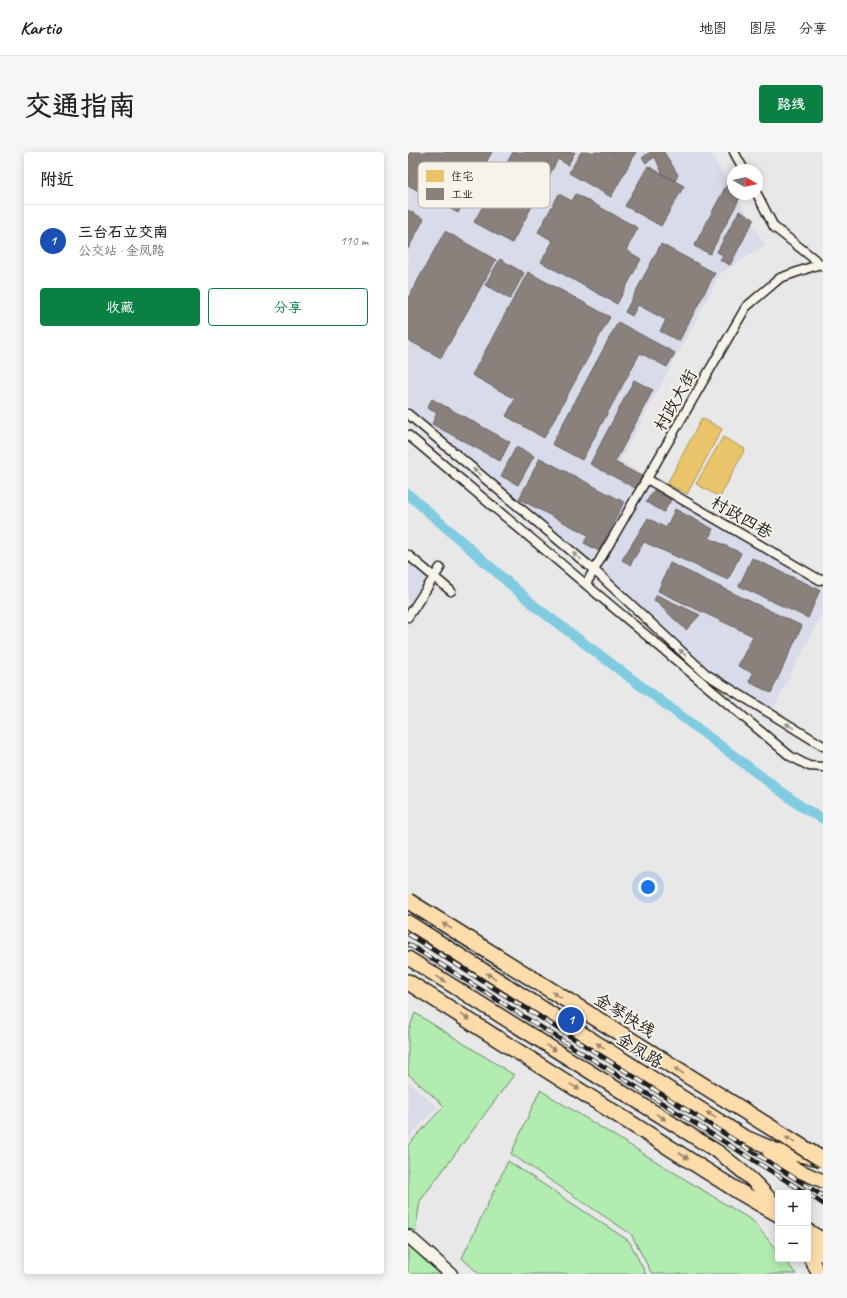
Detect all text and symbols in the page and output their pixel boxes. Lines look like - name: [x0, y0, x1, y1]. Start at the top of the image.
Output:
- text: Kartio: [20, 16, 61, 40]
- text: 地图: [699, 20, 727, 37]
- text: 图层: [749, 20, 777, 37]
- text: 分享: [799, 20, 827, 37]
- button: 路线: [759, 85, 823, 123]
- text: 交通指南: [24, 88, 136, 123]
- legend: [418, 162, 550, 208]
- north arrow: [727, 164, 763, 200]
- text: 附近: [40, 169, 74, 190]
- text: 住宅: [451, 169, 473, 183]
- text: 工业: [451, 187, 473, 201]
- text: 三台石立交南: [78, 223, 168, 242]
- text: 1: [50, 233, 56, 249]
- text: 110 m: [340, 233, 368, 249]
- text: 公交站 · 金凤路: [78, 243, 165, 259]
- button: 收藏: [40, 288, 200, 326]
- button: 分享: [208, 288, 368, 326]
- street label: 村政大街: [649, 366, 702, 435]
- one-way arrow: [472, 468, 482, 477]
- street label: 村政四巷: [707, 491, 777, 544]
- one-way arrow: [571, 551, 582, 560]
- one-way arrow: [678, 648, 688, 657]
- one-way arrow: [785, 722, 795, 730]
- your location: [638, 877, 658, 897]
- one-way arrow: [441, 922, 453, 929]
- one-way arrow: [486, 972, 496, 980]
- one-way arrow: [435, 975, 447, 982]
- street label: 金琴快线: [590, 989, 659, 1042]
- one-way arrow: [551, 991, 563, 998]
- pin: 1: [558, 1005, 584, 1035]
- one-way arrow: [459, 1014, 471, 1021]
- street label: 金凤路: [613, 1028, 667, 1073]
- one-way arrow: [595, 1042, 607, 1049]
- one-way arrow: [546, 1044, 556, 1052]
- one-way arrow: [674, 1067, 684, 1075]
- one-way arrow: [570, 1083, 580, 1091]
- one-way arrow: [705, 1112, 716, 1119]
- one-way arrow: [655, 1113, 667, 1120]
- one-way arrow: [785, 1136, 795, 1144]
- one-way arrow: [679, 1153, 690, 1160]
- map controls: [775, 1190, 811, 1262]
- button: +: [775, 1190, 811, 1226]
- button: −: [775, 1226, 811, 1262]

